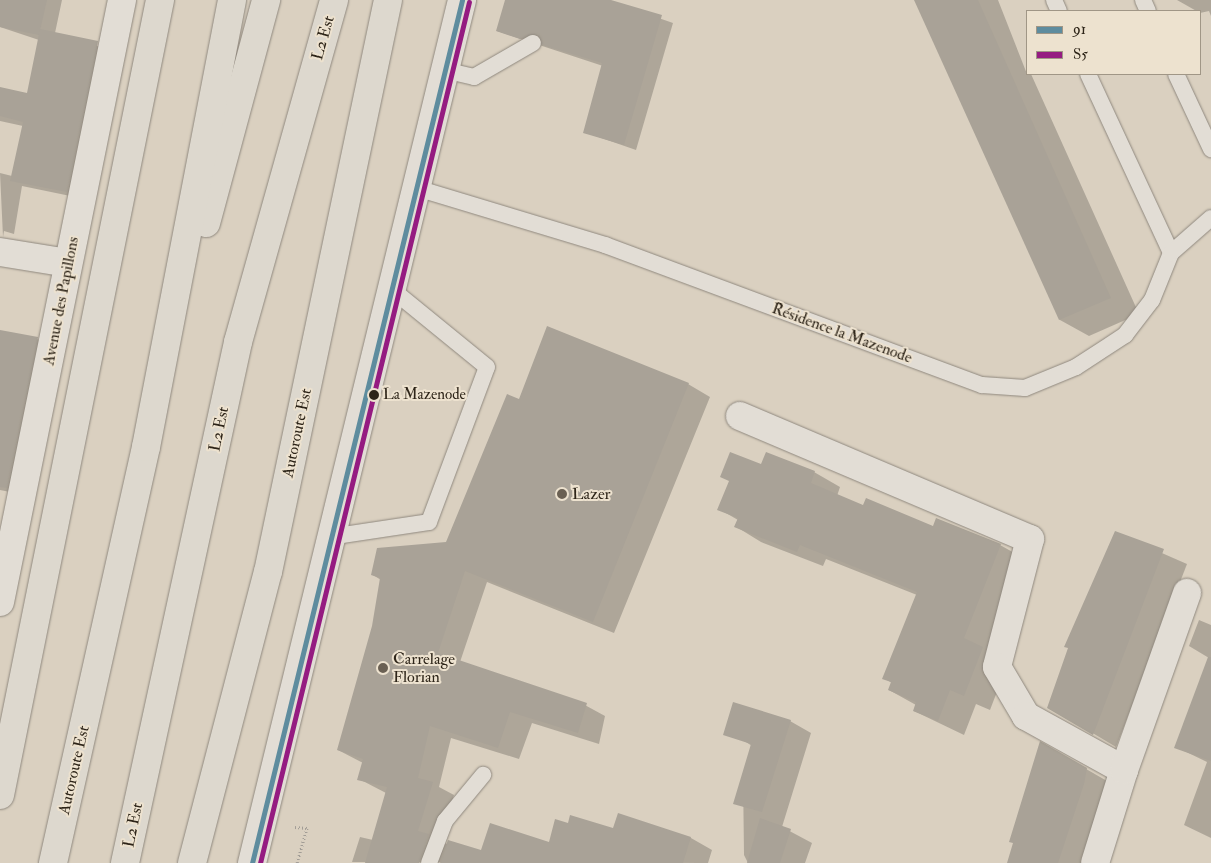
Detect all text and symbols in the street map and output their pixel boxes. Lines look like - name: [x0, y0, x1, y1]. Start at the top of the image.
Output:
- legend: [1026, 10, 1201, 75]
- street label: L2 Est: [308, 14, 338, 62]
- text: 91: [1073, 20, 1086, 39]
- text: S5: [1073, 45, 1088, 64]
- street label: Avenue des Papillons: [39, 235, 83, 367]
- street label: Résidence la Mazenode: [769, 299, 915, 367]
- place label: La Mazenode: [383, 386, 466, 404]
- street label: Autoroute Est: [278, 387, 316, 479]
- marker: La Mazenode: [369, 390, 379, 400]
- street label: L2 Est: [205, 405, 233, 453]
- place label: Lazer: [572, 484, 611, 504]
- marker: Lazer: [556, 488, 568, 500]
- place label: Carrelage Florian: [393, 649, 455, 687]
- marker: Carrelage Florian: [377, 662, 389, 674]
- street label: Autoroute Est: [54, 724, 94, 816]
- street label: L2 Est: [119, 801, 147, 849]

